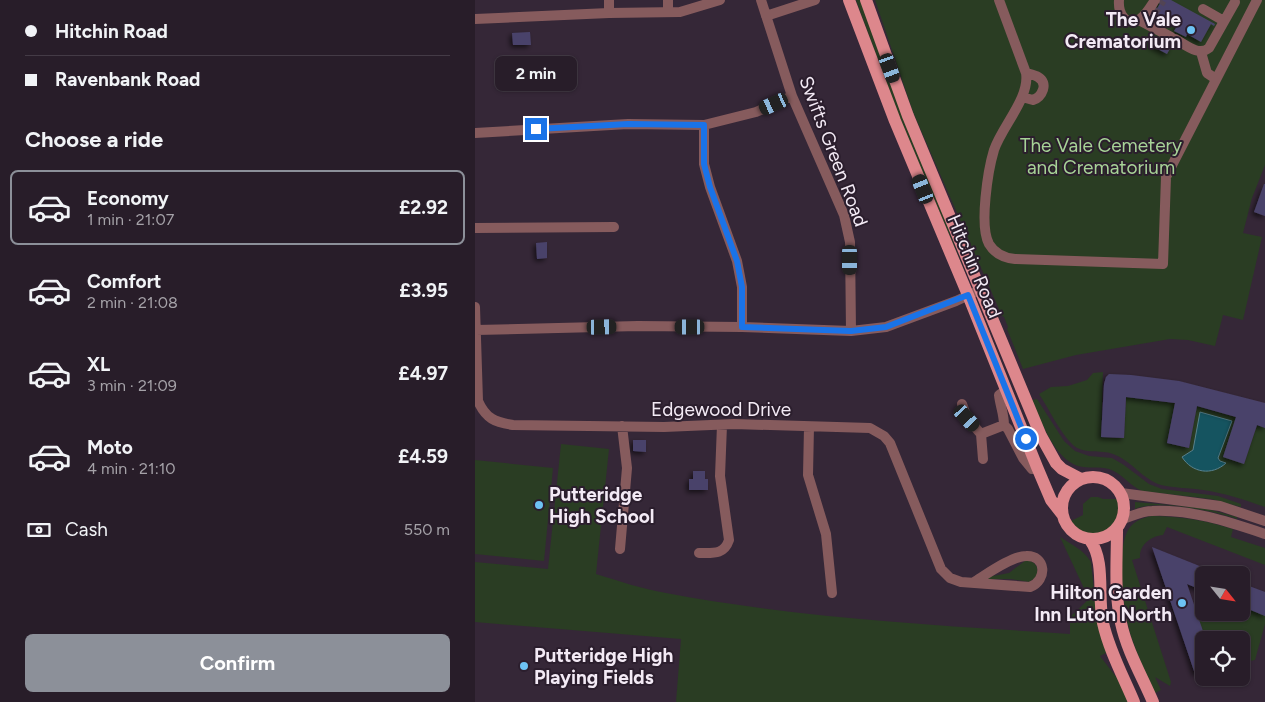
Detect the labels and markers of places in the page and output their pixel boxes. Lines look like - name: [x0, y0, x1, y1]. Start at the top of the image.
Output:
- place label: The Vale Crematorium: [1065, 8, 1181, 53]
- marker: The Vale Crematorium: [1185, 24, 1197, 36]
- place label: Putteridge High School: [549, 483, 655, 528]
- marker: Putteridge High School: [533, 499, 545, 511]
- place label: Hilton Garden Inn Luton North: [1034, 581, 1172, 626]
- marker: Hilton Garden Inn Luton North: [1176, 597, 1188, 609]
- place label: Putteridge High Playing Fields: [534, 644, 673, 689]
- marker: Putteridge High Playing Fields: [518, 660, 530, 672]

